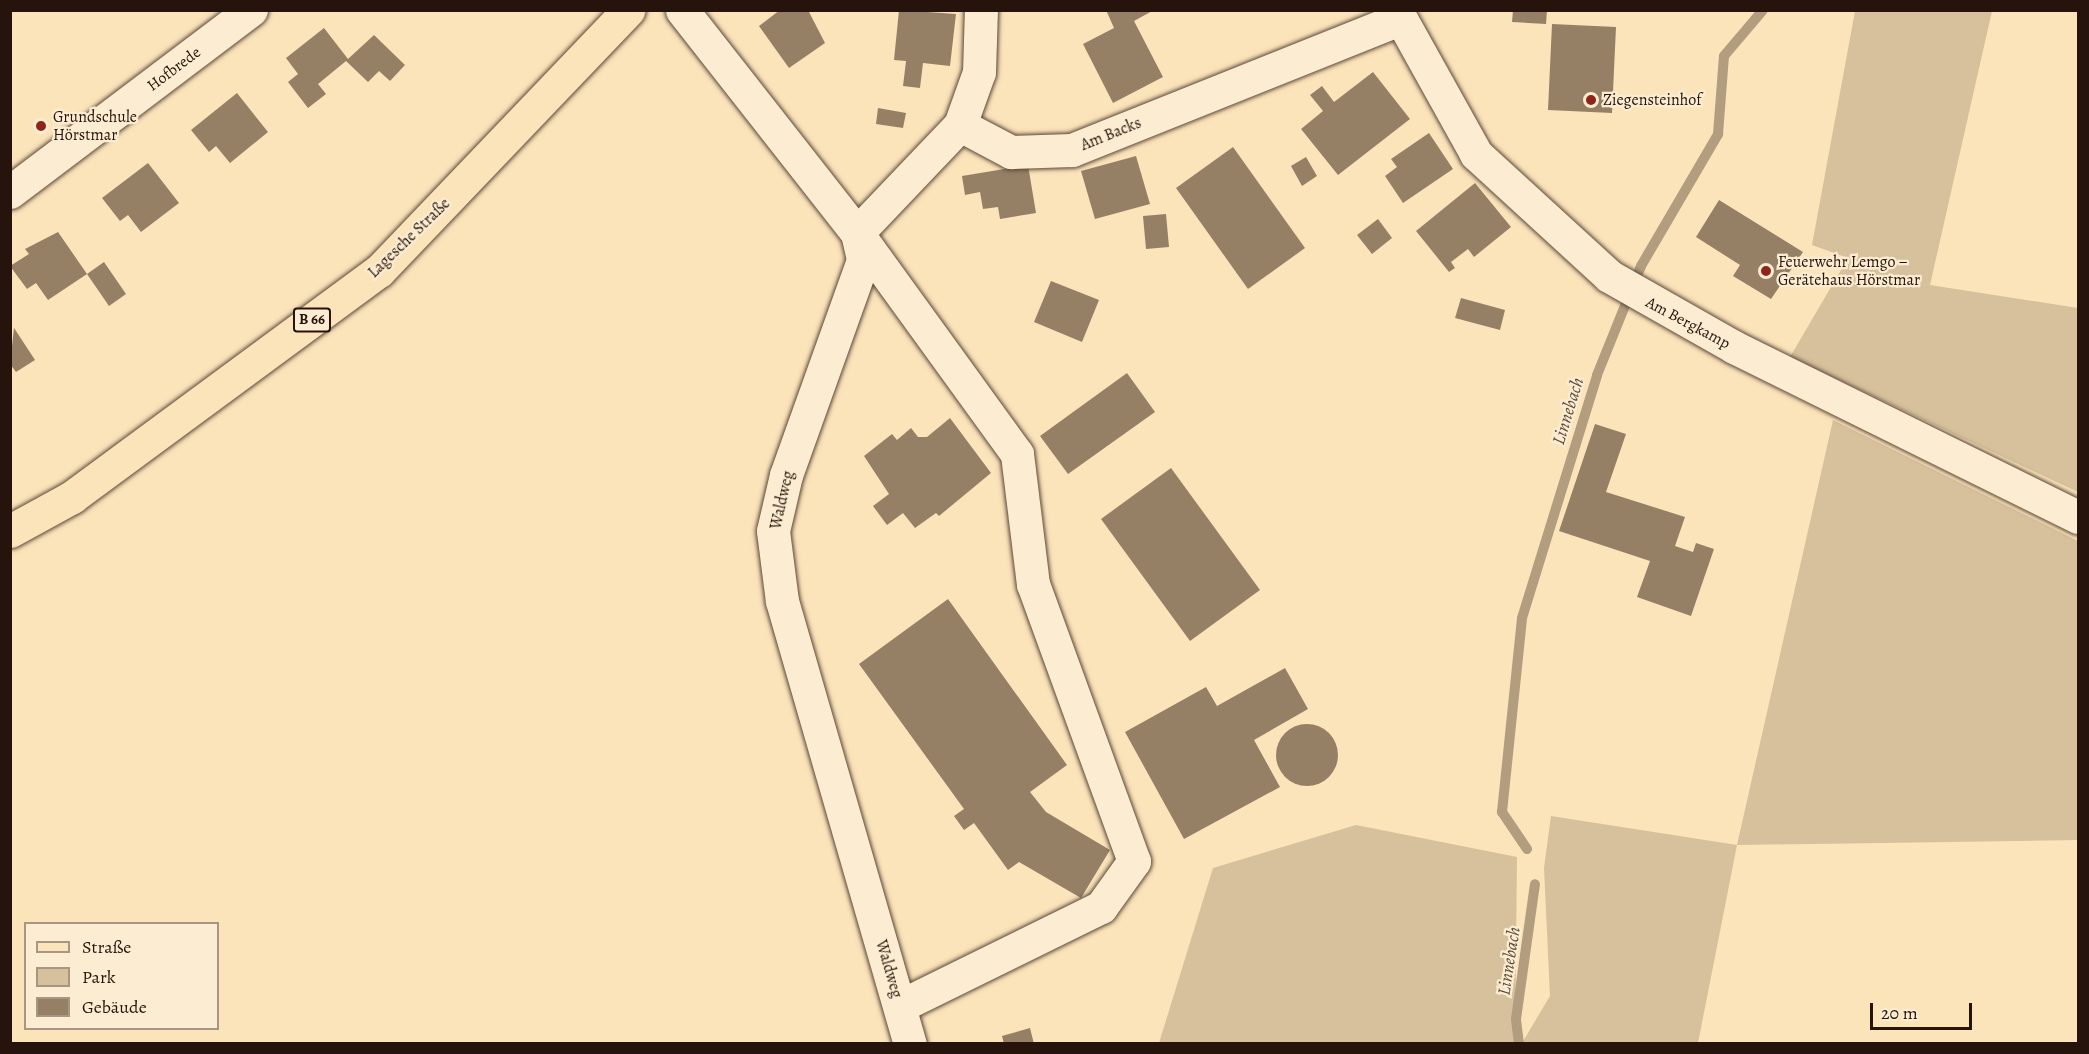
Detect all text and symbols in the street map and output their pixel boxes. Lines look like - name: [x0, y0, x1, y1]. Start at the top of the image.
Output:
- street label: Hofbrede: [143, 43, 205, 95]
- place label: Ziegensteinhof: [1603, 90, 1702, 110]
- marker: Ziegensteinhof: [1584, 93, 1598, 107]
- place label: Grundschule Hörstmar: [53, 107, 137, 145]
- street label: Am Backs: [1078, 113, 1144, 155]
- marker: Grundschule Hörstmar: [34, 119, 48, 133]
- street label: Lagesche Straße: [364, 194, 454, 282]
- place label: Feuerwehr Lemgo – Gerätehaus Hörstmar: [1778, 252, 1920, 290]
- marker: Feuerwehr Lemgo – Gerätehaus Hörstmar: [1759, 264, 1773, 278]
- street label: Am Bergkamp: [1642, 293, 1734, 353]
- road number: B 66: [292, 308, 332, 332]
- water label: Linnebach: [1548, 375, 1588, 447]
- street label: Waldweg: [766, 469, 798, 531]
- legend: [24, 922, 219, 1030]
- water label: Linnebach: [1493, 925, 1525, 997]
- text: Straße: [82, 935, 131, 959]
- street label: Waldweg: [872, 938, 906, 1000]
- text: Park: [82, 965, 116, 989]
- scale bar: [1873, 991, 1975, 1029]
- text: Gebäude: [82, 995, 147, 1019]
- text: 20 m: [1881, 1001, 1918, 1025]

